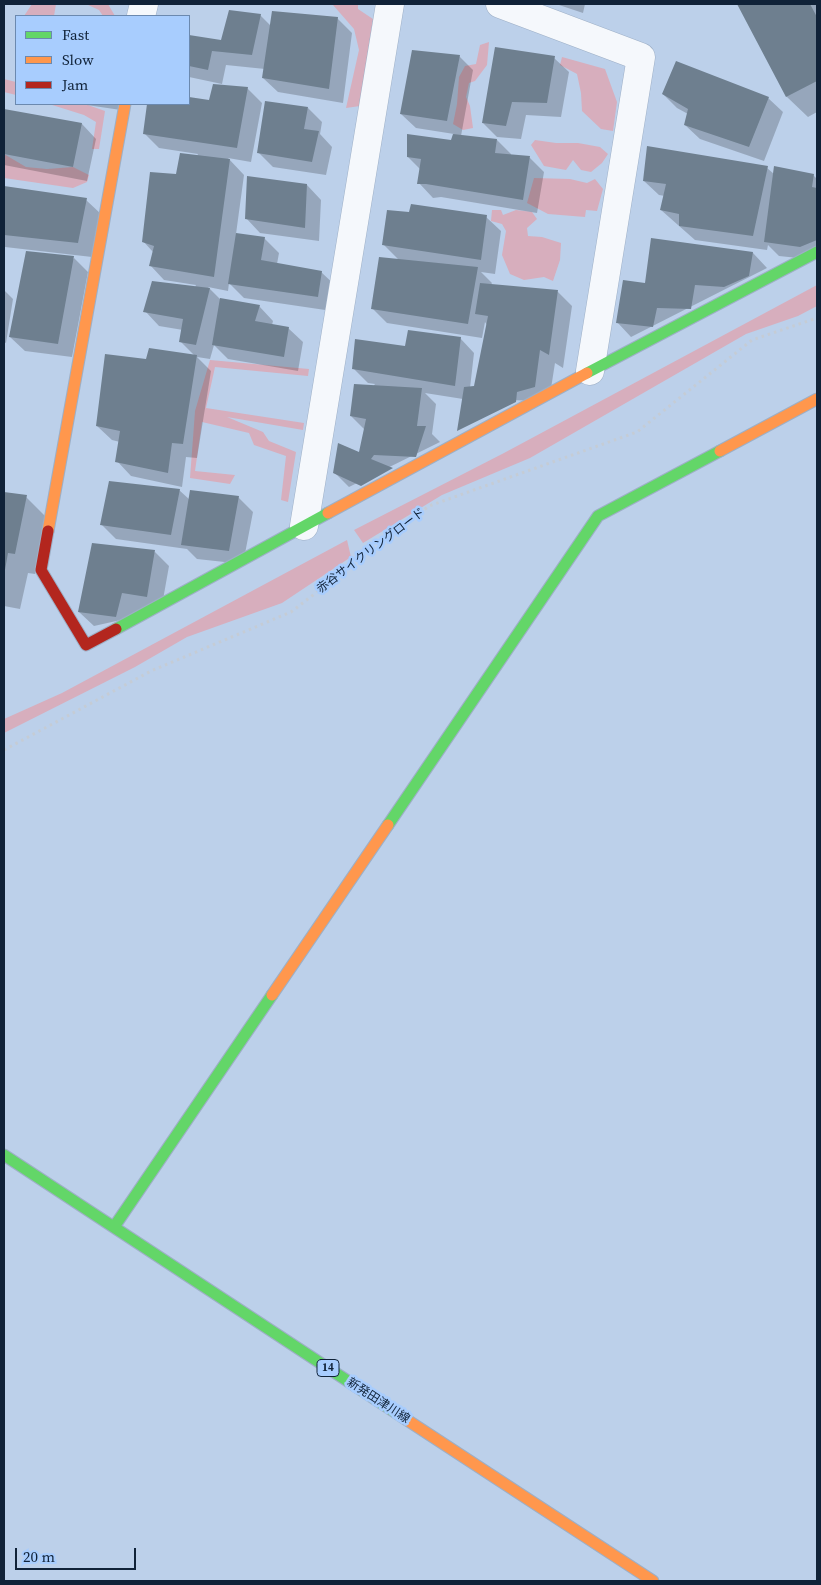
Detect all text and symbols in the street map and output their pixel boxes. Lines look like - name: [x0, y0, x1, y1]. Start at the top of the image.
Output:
- legend: [15, 15, 190, 105]
- text: Fast: [62, 24, 89, 45]
- text: Slow: [62, 49, 94, 70]
- text: Jam: [62, 74, 88, 95]
- street label: 赤谷サイクリングロード: [314, 506, 428, 596]
- road number: 14: [317, 1360, 339, 1376]
- street label: 新発田津川線: [344, 1375, 412, 1427]
- scale bar: [18, 1538, 139, 1570]
- text: 20 m: [23, 1546, 55, 1567]

